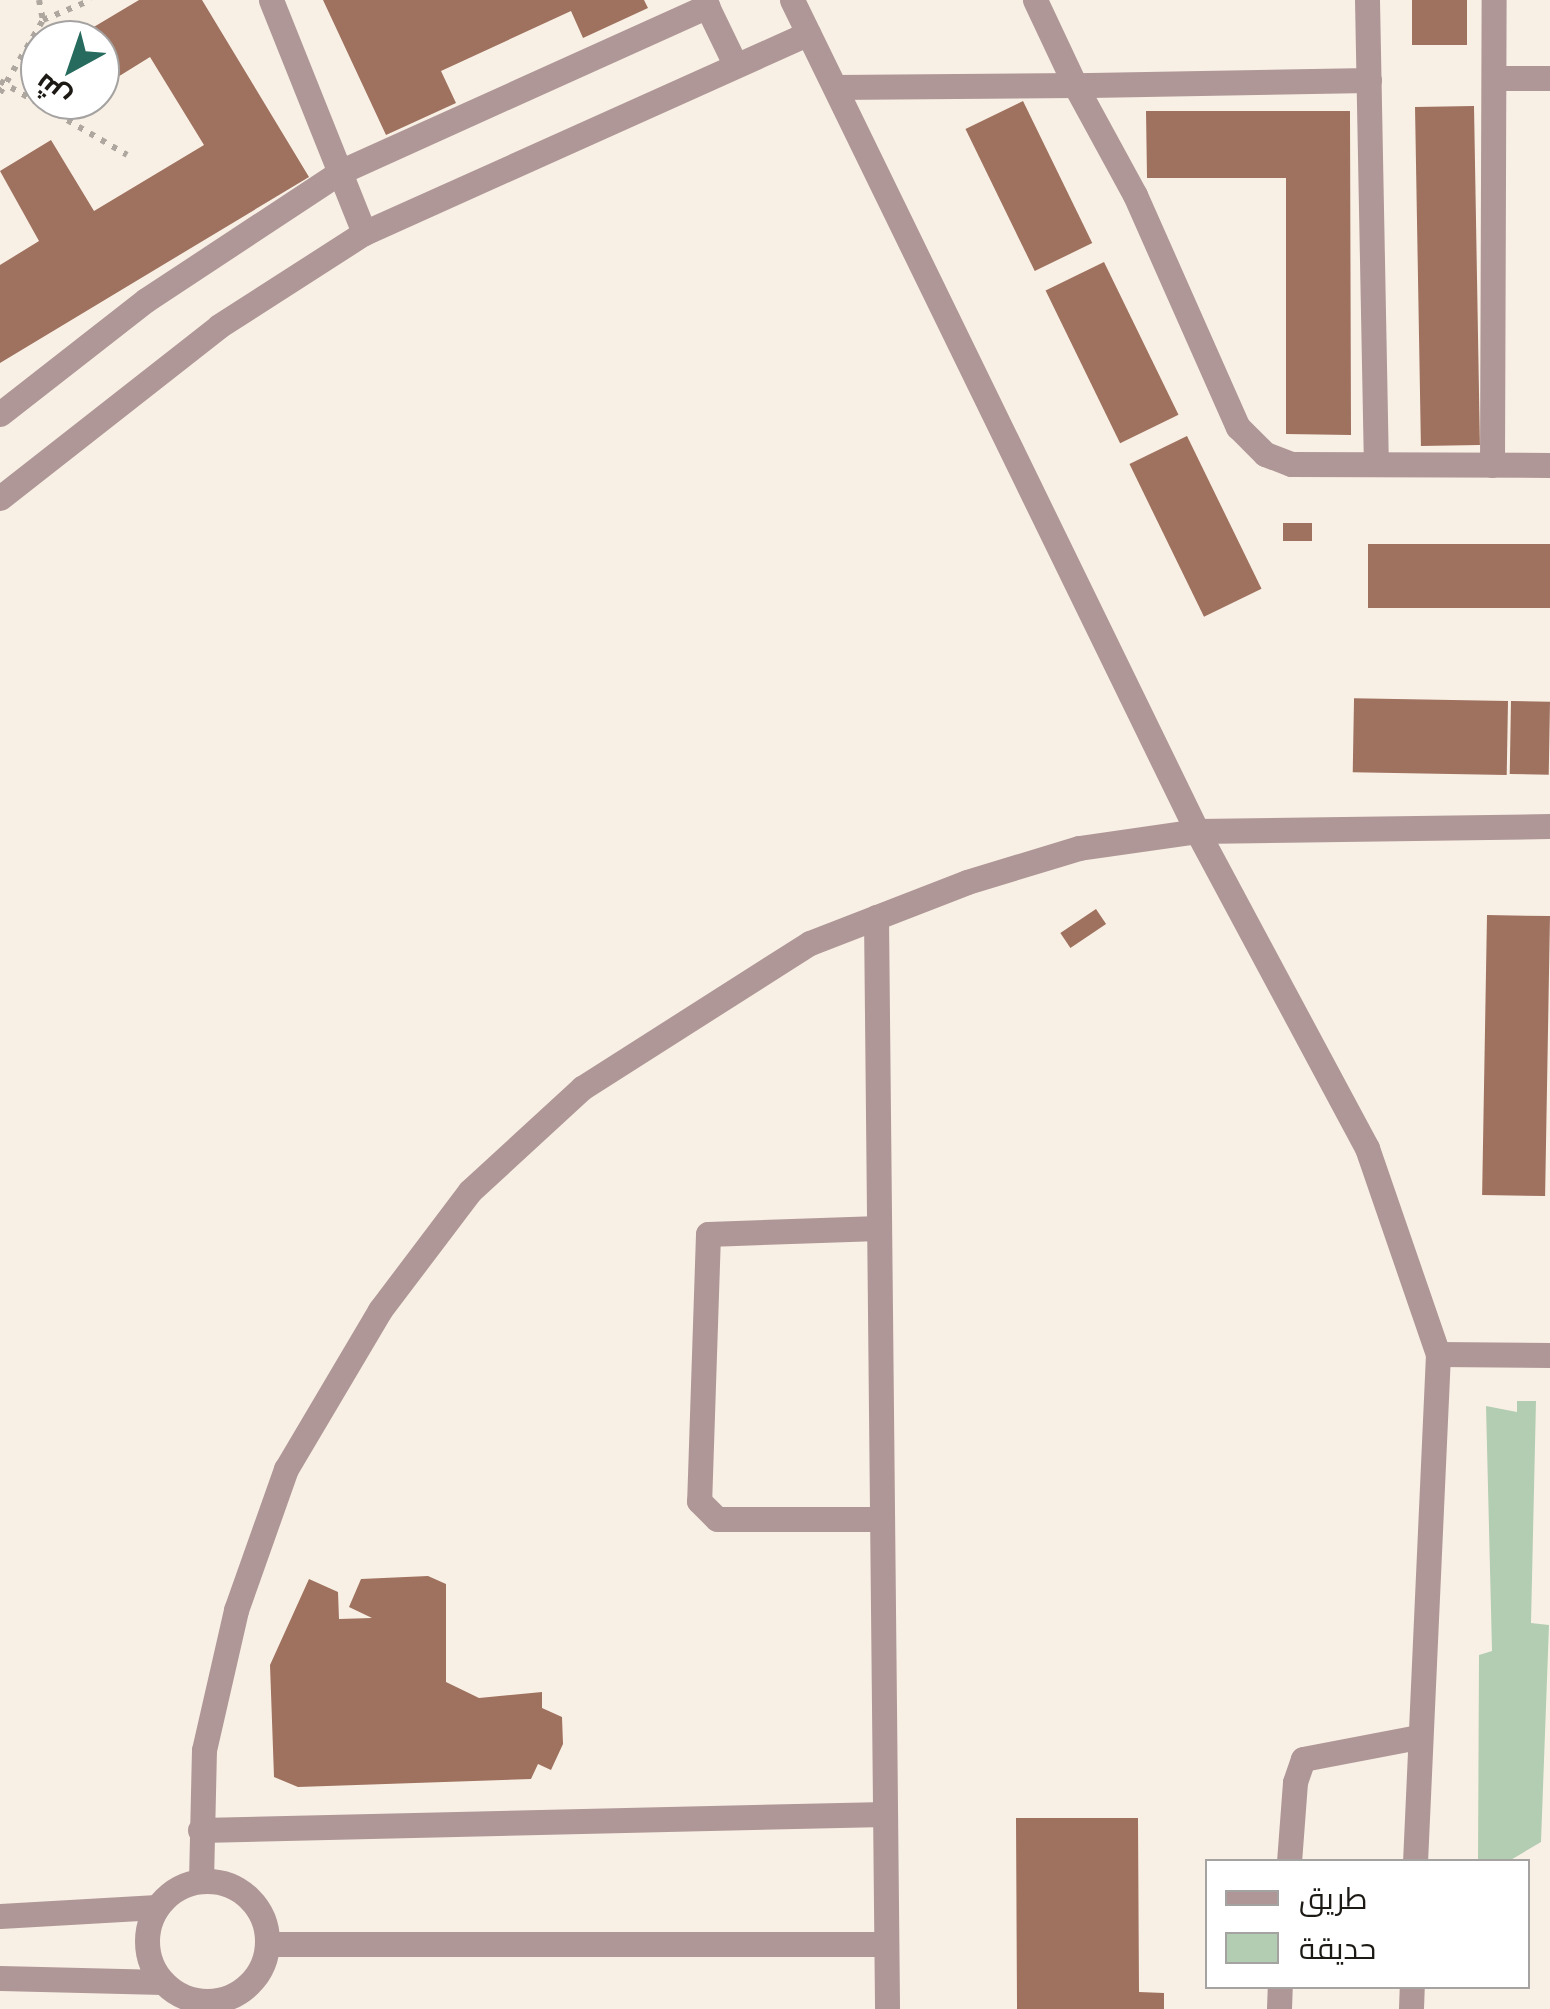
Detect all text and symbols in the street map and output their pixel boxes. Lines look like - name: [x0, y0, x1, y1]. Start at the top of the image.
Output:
- north arrow: [20, 20, 120, 120]
- text: ش: [27, 67, 77, 116]
- legend: [1205, 1859, 1530, 1989]
- text: طريق: [1299, 1880, 1368, 1917]
- text: حديقة: [1299, 1930, 1376, 1967]

